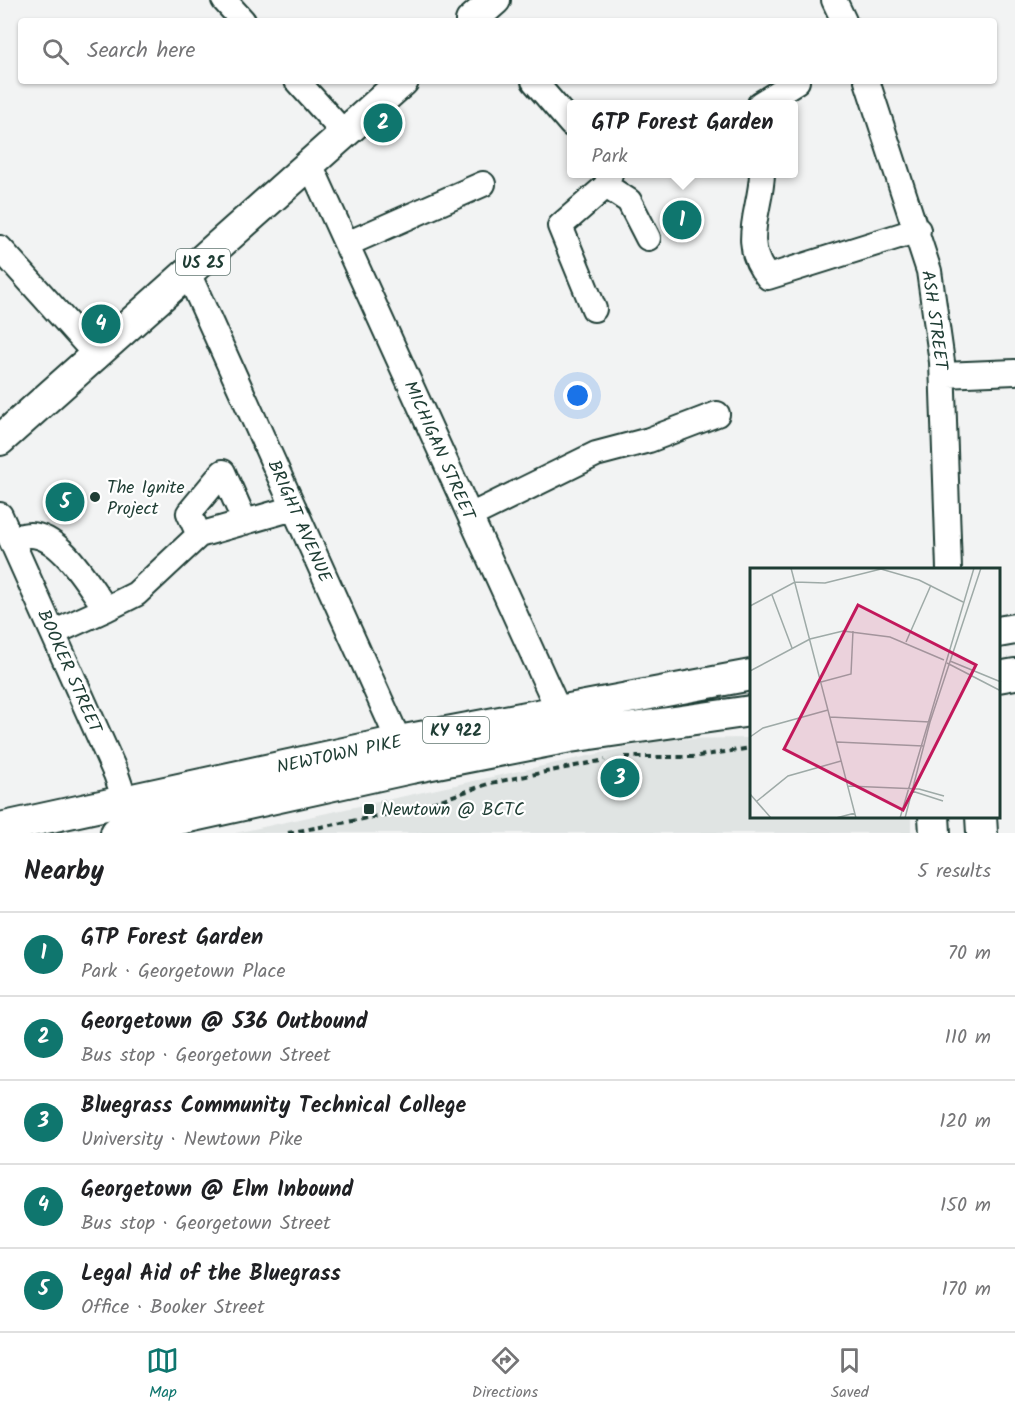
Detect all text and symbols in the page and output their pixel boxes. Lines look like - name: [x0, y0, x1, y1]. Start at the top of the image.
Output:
- search box: [18, 18, 997, 84]
- text: Search here: [87, 34, 195, 69]
- icon: search: [39, 35, 72, 68]
- pin: 2: [364, 100, 403, 146]
- popup: [567, 100, 798, 178]
- text: GTP Forest Garden: [591, 106, 774, 141]
- text: Park: [591, 141, 628, 173]
- pin: 1: [662, 198, 702, 242]
- road number: US 25: [176, 249, 230, 275]
- street label: ASH STREET: [912, 269, 955, 373]
- pin: 4: [82, 302, 120, 346]
- street label: MICHIGAN STREET: [395, 376, 483, 526]
- your location: [563, 381, 592, 410]
- street label: BRIGHT AVENUE: [259, 455, 339, 588]
- place label: The Ignite Project: [107, 474, 185, 524]
- pin: 5: [46, 480, 84, 524]
- marker: The Ignite Project: [88, 490, 102, 504]
- inset map: [750, 568, 1000, 818]
- street label: BOOKER STREET: [28, 605, 109, 739]
- road number: KY 922: [423, 717, 489, 743]
- street label: NEWTOWN PIKE: [274, 728, 405, 783]
- pin: 3: [600, 756, 640, 800]
- place label: Newtown @ BCTC: [381, 796, 525, 825]
- marker: Newtown @ BCTC: [362, 802, 376, 816]
- text: Nearby: [24, 851, 104, 893]
- text: 5 results: [917, 856, 991, 888]
- text: GTP Forest Garden: [81, 921, 263, 956]
- text: 1: [40, 938, 47, 970]
- text: 70 m: [948, 938, 991, 970]
- text: Park · Georgetown Place: [81, 956, 285, 988]
- text: Georgetown @ 536 Outbound: [81, 1005, 368, 1040]
- text: 2: [38, 1022, 49, 1054]
- text: 110 m: [945, 1022, 991, 1054]
- text: Bus stop · Georgetown Street: [81, 1040, 331, 1072]
- text: Bluegrass Community Technical College: [81, 1089, 466, 1124]
- text: 3: [38, 1106, 49, 1138]
- text: 120 m: [939, 1106, 991, 1138]
- text: University · Newtown Pike: [81, 1124, 303, 1156]
- text: Georgetown @ Elm Inbound: [81, 1173, 353, 1208]
- text: 4: [38, 1190, 49, 1222]
- text: 150 m: [940, 1190, 991, 1222]
- text: Bus stop · Georgetown Street: [81, 1208, 331, 1240]
- text: Legal Aid of the Bluegrass: [81, 1257, 341, 1292]
- text: 5: [38, 1274, 49, 1306]
- text: 170 m: [942, 1274, 991, 1306]
- text: Office · Booker Street: [81, 1292, 265, 1324]
- tab: Map: [146, 1344, 179, 1405]
- tab: Directions: [472, 1344, 538, 1405]
- tab: Saved: [831, 1344, 869, 1405]

